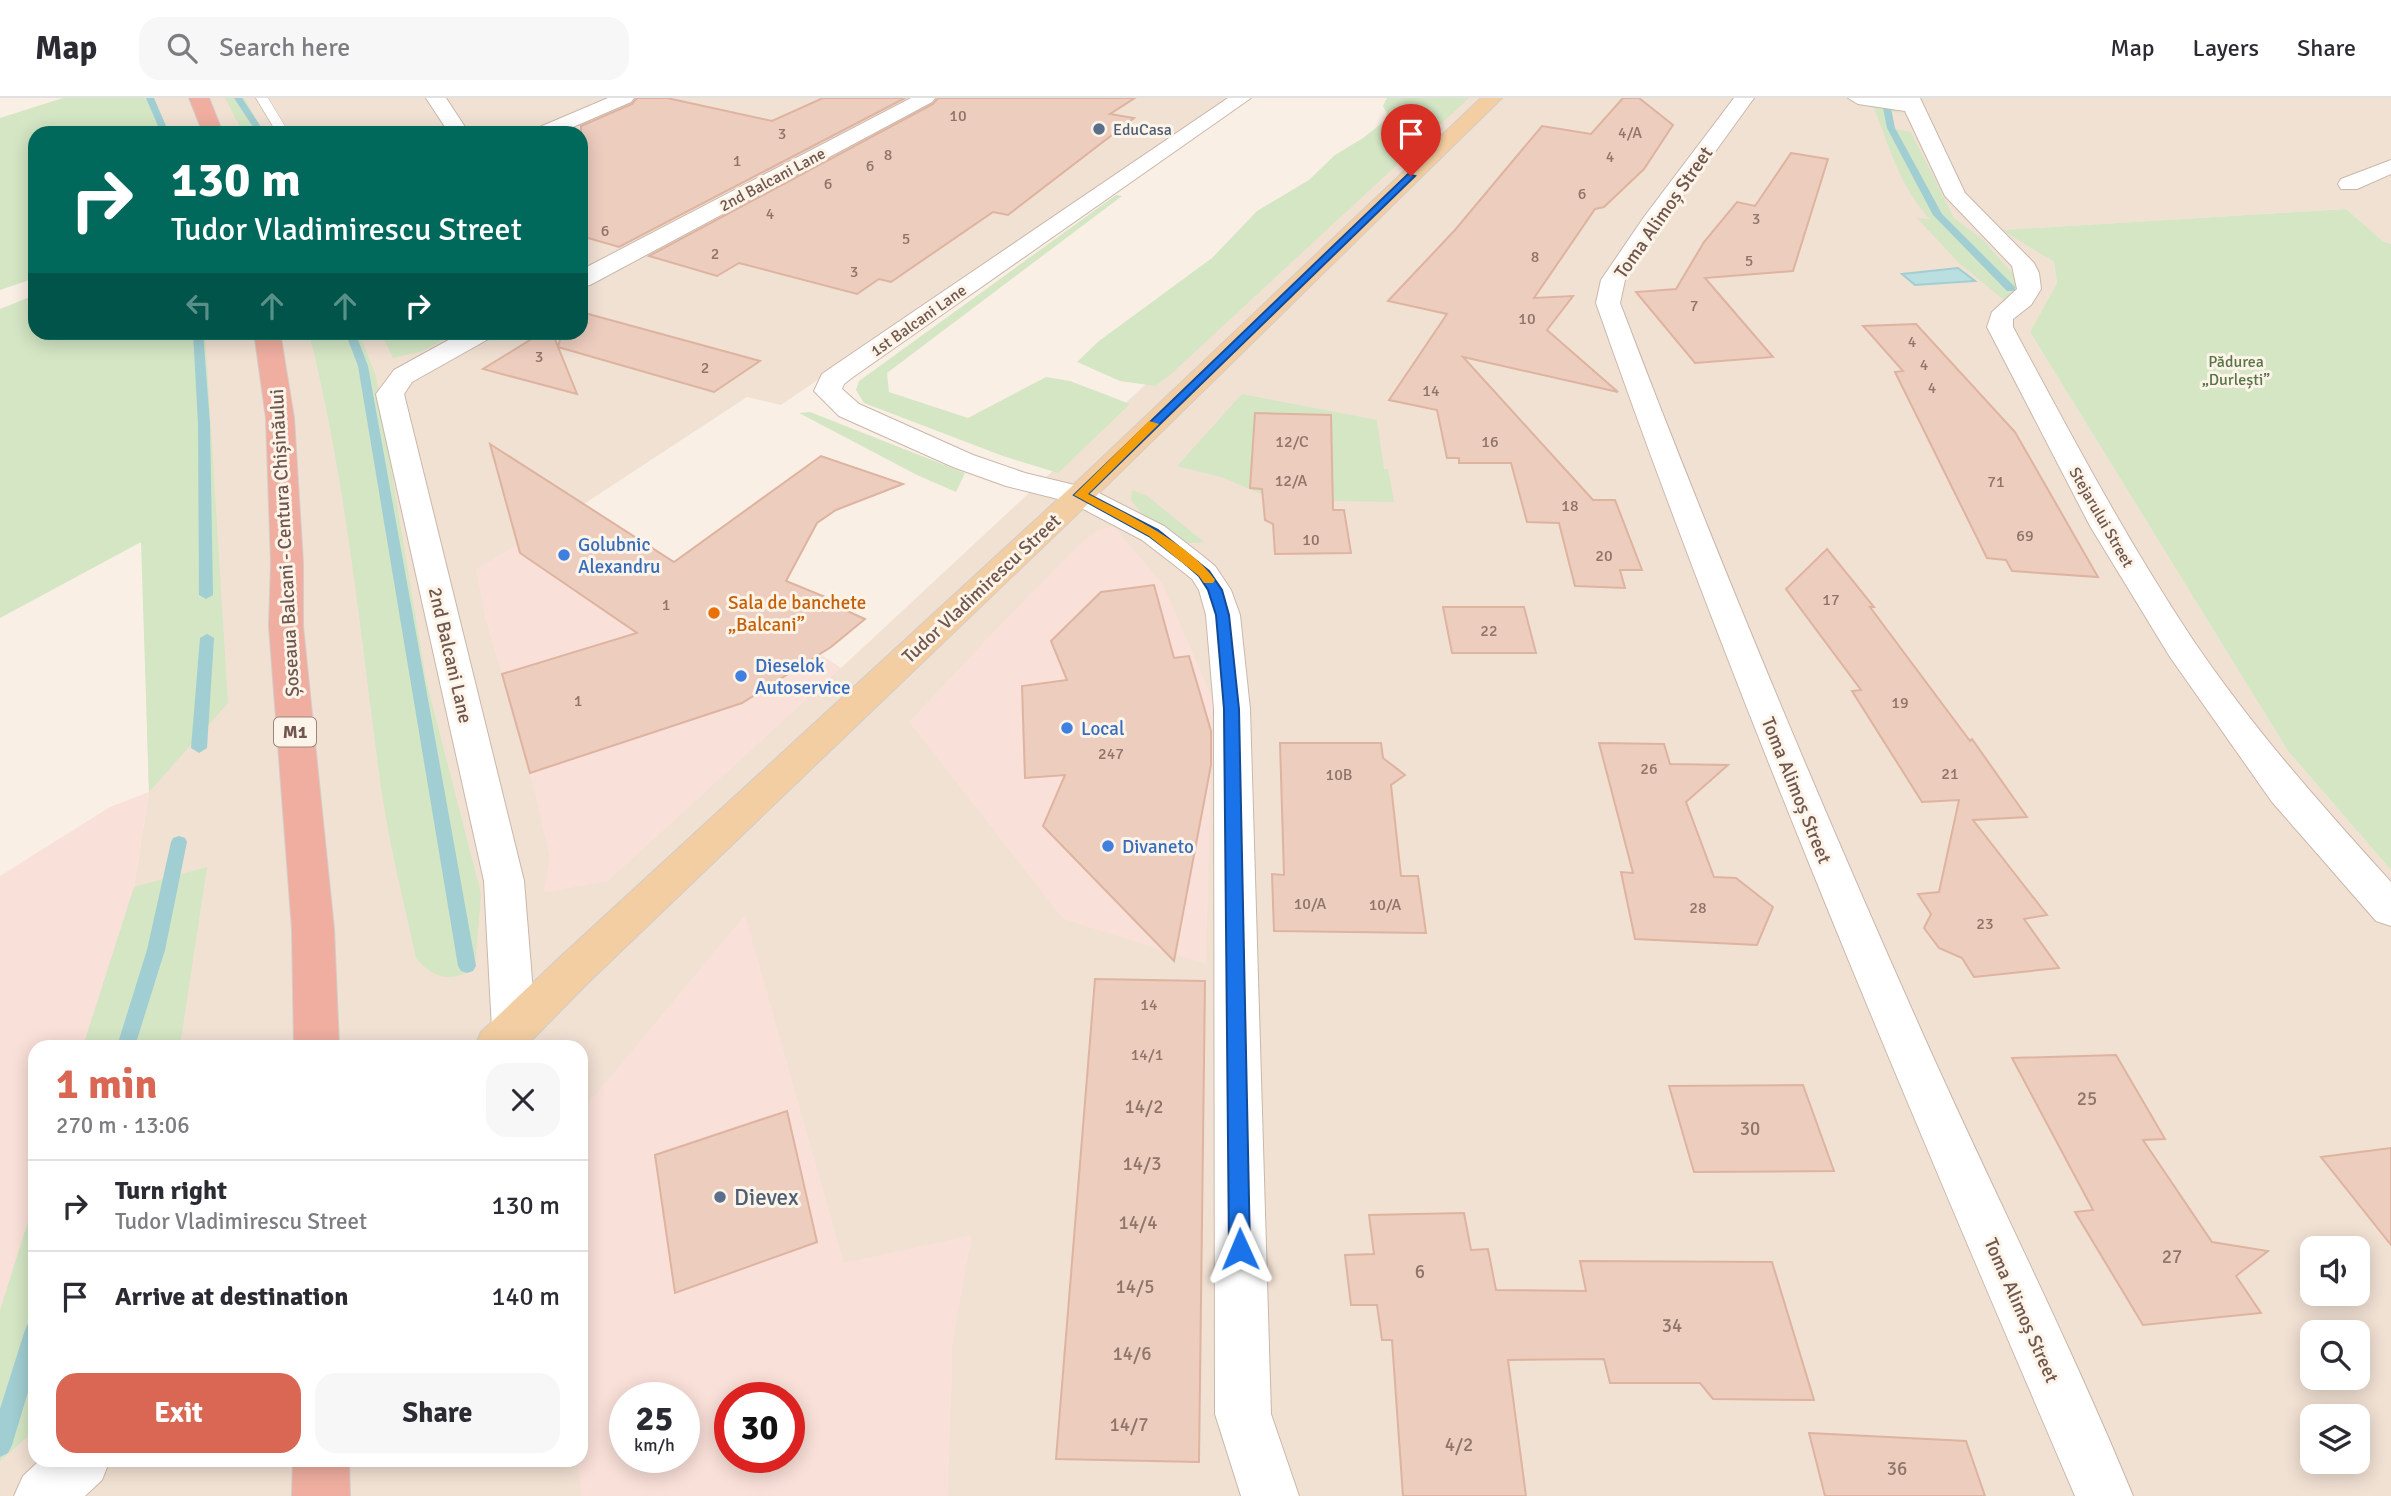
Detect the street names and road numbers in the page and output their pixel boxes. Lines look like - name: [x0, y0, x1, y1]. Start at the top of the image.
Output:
- street label: Toma Alimoș Street: [1609, 142, 1718, 283]
- street label: 2nd Balcani Lane: [716, 144, 829, 216]
- street label: 1st Balcani Lane: [867, 280, 970, 361]
- street label: Șoseaua Balcani - Centura Chișinăului: [265, 388, 305, 698]
- street label: Stejarului Street: [2064, 464, 2138, 571]
- street label: Tudor Vladimirescu Street: [897, 509, 1066, 669]
- street label: 2nd Balcani Lane: [423, 585, 477, 726]
- street label: Toma Alimoș Street: [1756, 714, 1836, 867]
- road number: M1: [274, 718, 316, 746]
- street label: Toma Alimoș Street: [1978, 1234, 2064, 1387]

